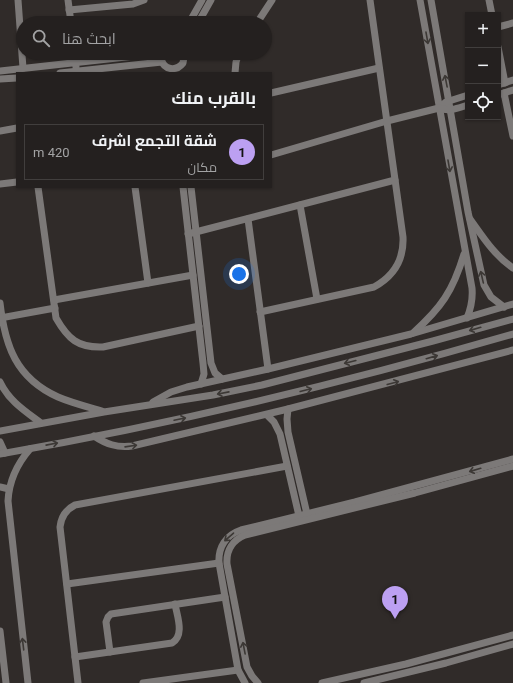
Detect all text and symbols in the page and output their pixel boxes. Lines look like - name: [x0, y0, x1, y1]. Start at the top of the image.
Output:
- map controls: [465, 12, 501, 120]
- button: +: [465, 12, 501, 48]
- search box: [16, 16, 272, 60]
- icon: search: [30, 27, 52, 49]
- text: ابحث هنا: [62, 30, 116, 48]
- one-way arrow: [423, 32, 431, 45]
- button: −: [465, 48, 501, 84]
- one-way arrow: [441, 74, 449, 87]
- button: locate: [465, 84, 501, 120]
- text: بالقرب منك: [172, 88, 256, 108]
- text: شقة التجمع اشرف: [92, 132, 217, 150]
- text: 420 m: [33, 145, 70, 160]
- text: 1: [238, 145, 246, 160]
- text: مكان: [188, 160, 217, 175]
- one-way arrow: [446, 160, 454, 173]
- your location: [229, 264, 249, 284]
- one-way arrow: [477, 271, 485, 284]
- one-way arrow: [469, 326, 482, 333]
- one-way arrow: [425, 353, 438, 360]
- one-way arrow: [344, 359, 357, 367]
- one-way arrow: [386, 378, 399, 386]
- one-way arrow: [300, 385, 313, 393]
- one-way arrow: [217, 389, 230, 397]
- one-way arrow: [173, 414, 186, 422]
- one-way arrow: [45, 440, 58, 448]
- one-way arrow: [124, 442, 137, 450]
- one-way arrow: [469, 467, 482, 474]
- one-way arrow: [224, 532, 234, 541]
- pin: 1: [382, 586, 408, 619]
- one-way arrow: [19, 638, 27, 651]
- one-way arrow: [239, 642, 247, 655]

